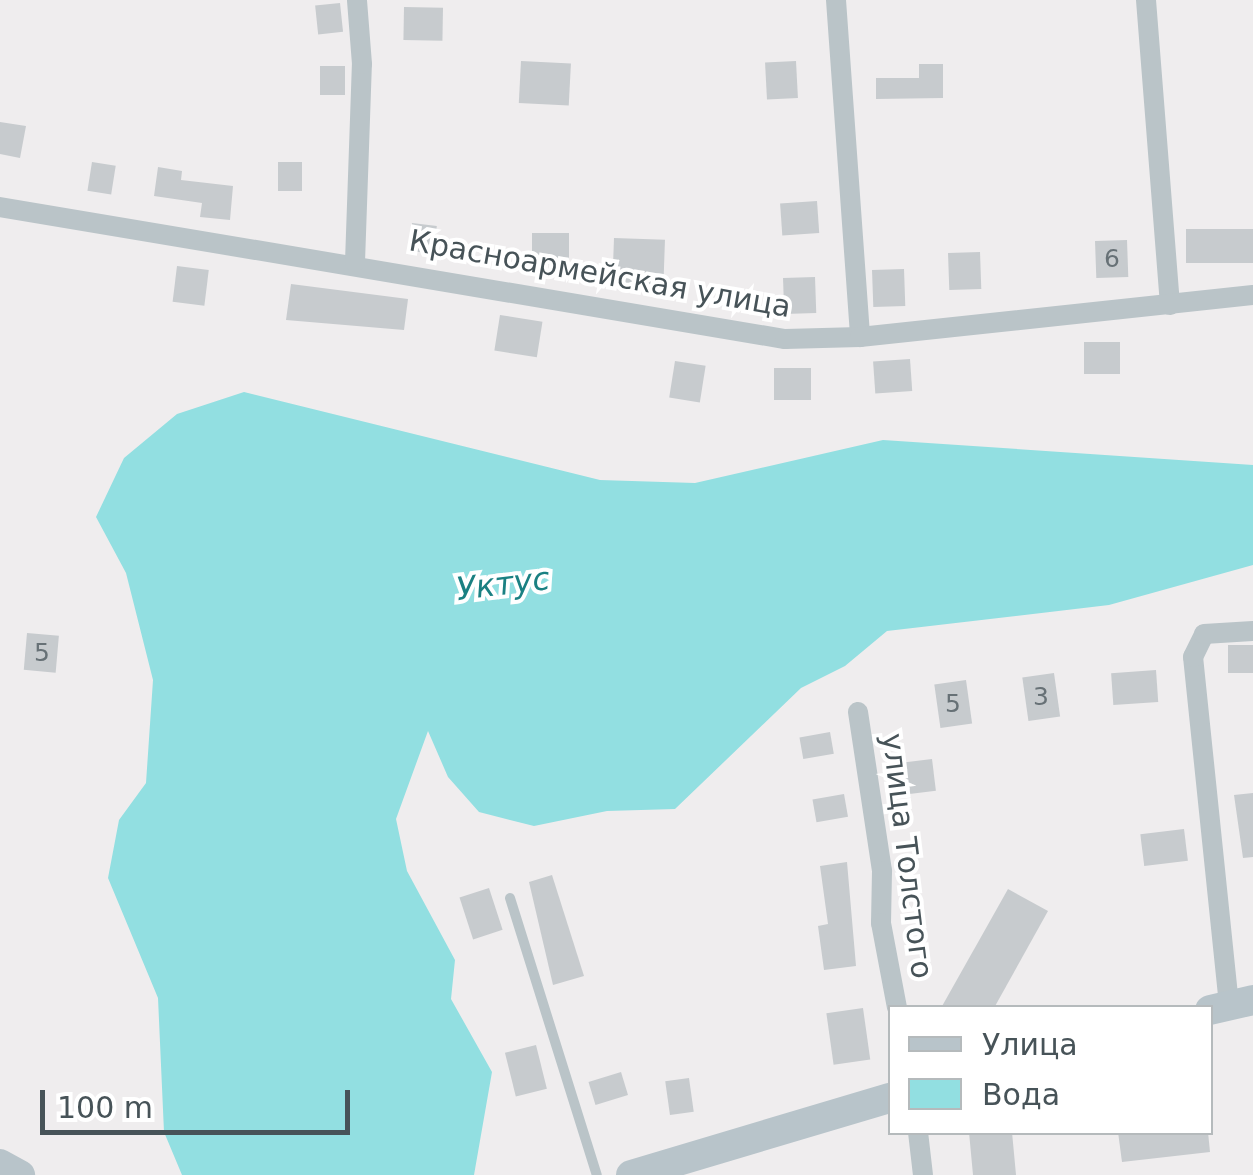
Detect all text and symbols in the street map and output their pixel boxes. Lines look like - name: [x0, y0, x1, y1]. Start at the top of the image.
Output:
- street label: Красноармейская улица: [406, 223, 794, 325]
- house number: 6: [1104, 244, 1120, 274]
- water label: Уктус: [454, 559, 552, 609]
- house number: 5: [34, 638, 50, 668]
- house number: 3: [1033, 682, 1049, 712]
- house number: 5: [945, 689, 961, 719]
- street label: улица Толстого: [874, 731, 940, 981]
- legend: [888, 1005, 1213, 1135]
- text: Улица: [982, 1027, 1078, 1062]
- scale bar: [45, 1070, 355, 1132]
- text: Вода: [982, 1077, 1060, 1112]
- text: 100 m: [57, 1090, 153, 1125]

